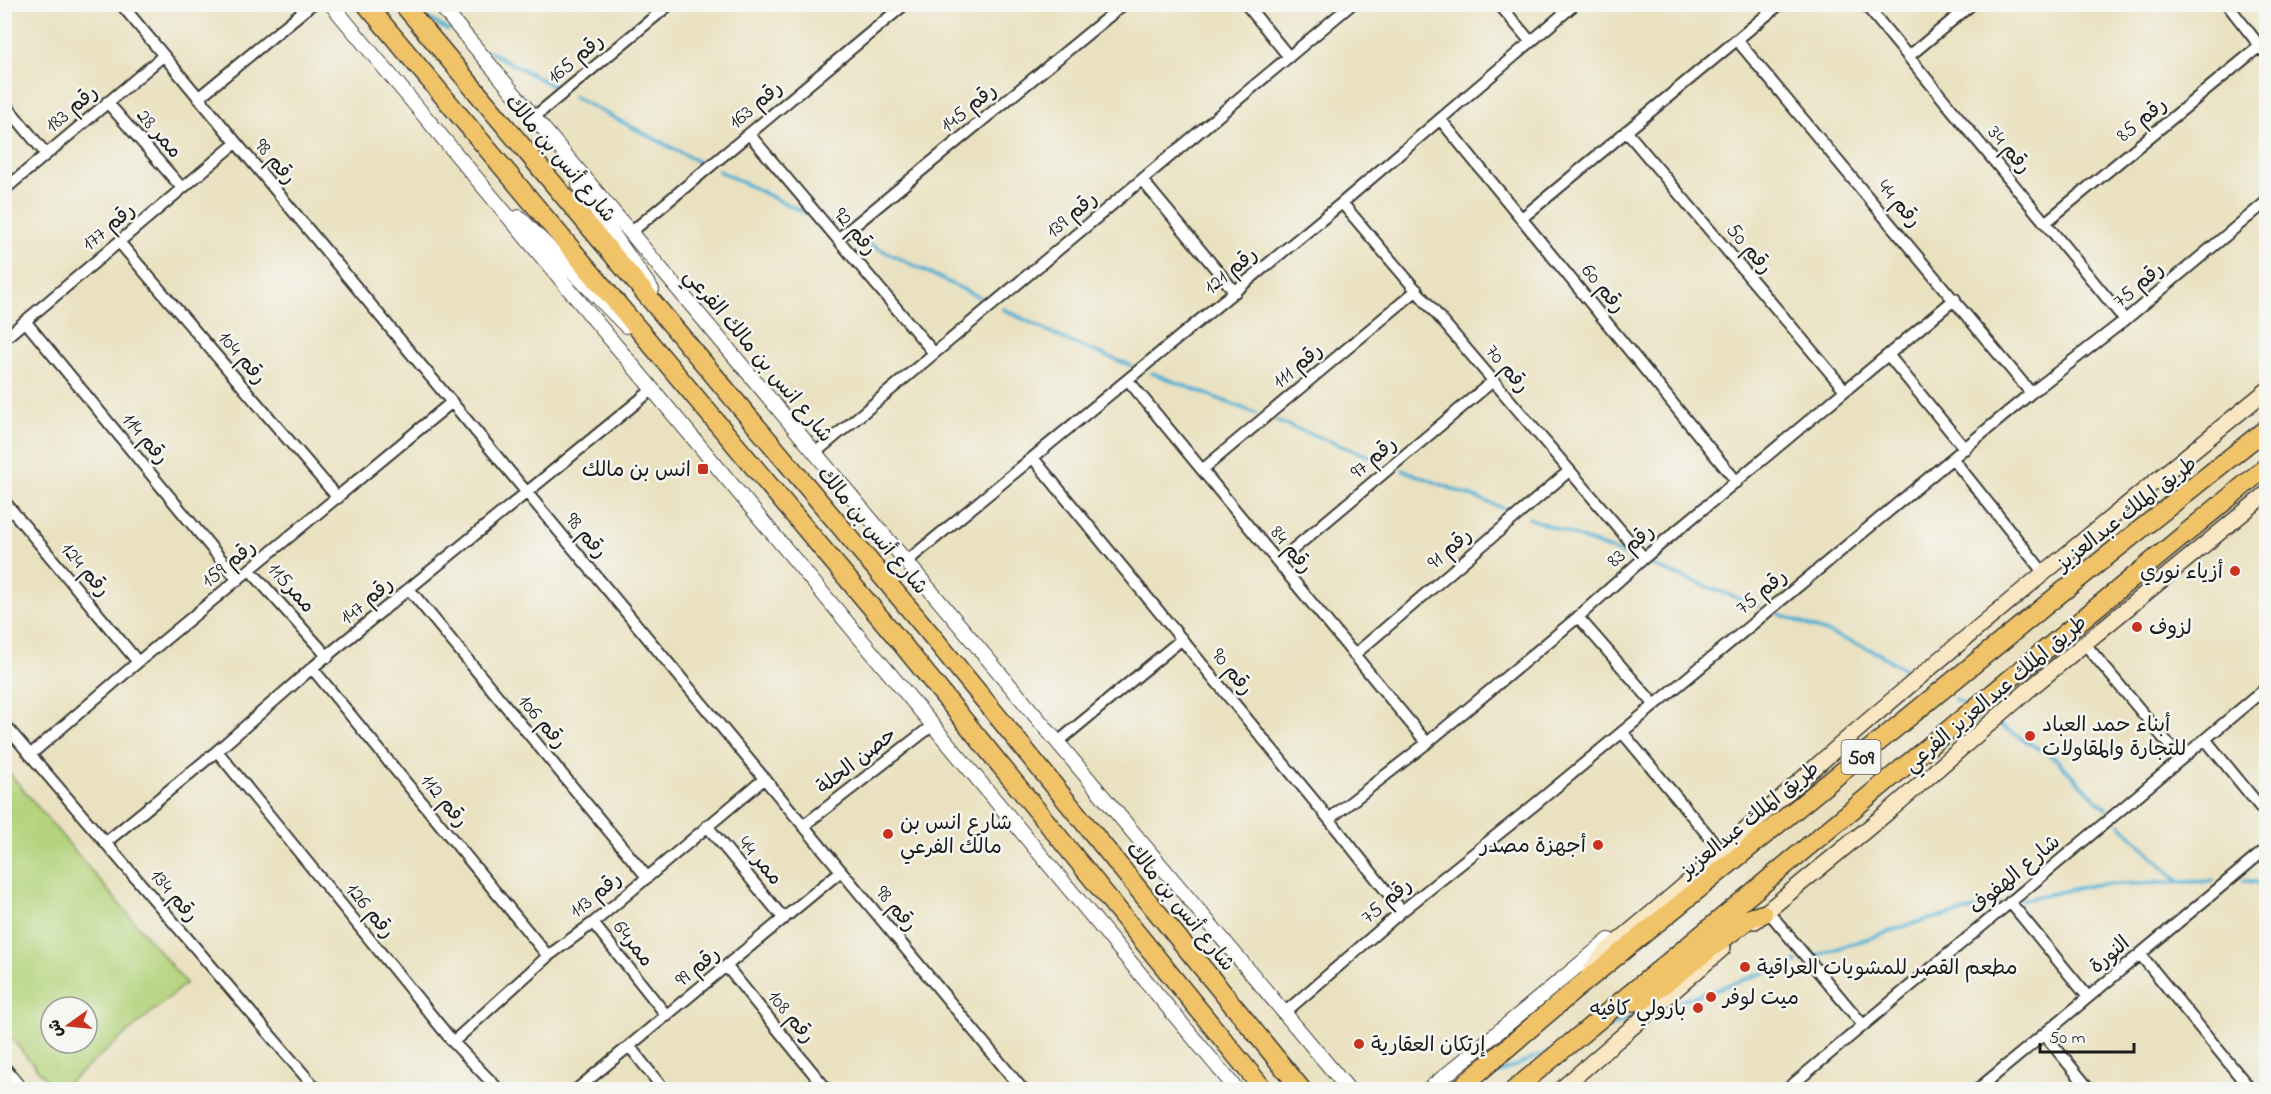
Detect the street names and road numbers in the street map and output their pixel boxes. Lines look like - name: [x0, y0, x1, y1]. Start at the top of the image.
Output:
- street label: رقم 165: [541, 27, 611, 92]
- street label: رقم 163: [723, 74, 790, 137]
- street label: رقم 145: [934, 76, 1004, 141]
- street label: رقم 183: [39, 78, 105, 141]
- street label: شارع أنس بن مالك: [497, 89, 622, 230]
- street label: رقم 85: [2110, 91, 2174, 150]
- street label: ممر 28: [128, 103, 189, 166]
- street label: رقم 34: [1979, 119, 2038, 181]
- street label: رقم 98: [246, 133, 303, 192]
- street label: رقم 44: [1869, 173, 1928, 235]
- street label: رقم 139: [1040, 185, 1105, 246]
- street label: رقم 177: [76, 196, 143, 259]
- street label: رقم 92: [825, 202, 884, 263]
- street label: رقم 50: [1718, 217, 1779, 282]
- street label: رقم 121: [1198, 240, 1265, 303]
- street label: رقم 75: [2107, 255, 2171, 316]
- street label: رقم 60: [1573, 258, 1632, 321]
- street label: شارع انس بن مالك الفرعي: [674, 263, 839, 451]
- street label: رقم 104: [210, 325, 273, 392]
- street label: رقم 111: [1266, 336, 1330, 397]
- street label: رقم 70: [1477, 338, 1536, 400]
- street label: رقم 114: [114, 407, 175, 472]
- street label: رقم 97: [1344, 430, 1404, 487]
- street label: طريق الملك عبدالعزيز: [2049, 450, 2204, 581]
- street label: شارع أنس بن مالك: [809, 461, 934, 602]
- street label: رقم 98: [557, 507, 614, 566]
- street label: رقم 83: [1601, 517, 1662, 576]
- street label: رقم 84: [1262, 520, 1319, 581]
- street label: رقم 91: [1421, 521, 1479, 578]
- street label: رقم 159: [195, 533, 263, 596]
- street label: رقم 124: [52, 536, 116, 604]
- street label: ممر115: [259, 556, 322, 620]
- street label: رقم 75: [1730, 562, 1794, 623]
- street label: رقم 147: [334, 570, 401, 633]
- street label: طريق الملك عبدالعزيز الفرعي: [1898, 609, 2096, 782]
- street label: رقم 90: [1203, 642, 1260, 702]
- street label: رقم 106: [510, 689, 573, 756]
- street label: حصن الحلة: [811, 721, 904, 803]
- road number: 509: [1842, 740, 1880, 774]
- street label: طريق الملك عبدالعزيز: [1672, 755, 1827, 888]
- street label: رقم 112: [412, 768, 475, 835]
- street label: شارع الهفوف: [1963, 828, 2068, 923]
- street label: ممر 44: [730, 830, 789, 893]
- street label: شارع أنس بن مالك: [1118, 836, 1241, 979]
- street label: رقم 134: [142, 863, 205, 930]
- street label: رقم 113: [563, 865, 629, 926]
- street label: رقم 75: [1355, 871, 1419, 932]
- street label: رقم 126: [338, 877, 401, 946]
- street label: رقم 98: [867, 880, 924, 939]
- street label: ممر64: [605, 915, 660, 974]
- street label: النورة: [2083, 930, 2137, 982]
- street label: رقم 99: [669, 940, 727, 995]
- street label: رقم 108: [759, 984, 821, 1051]

